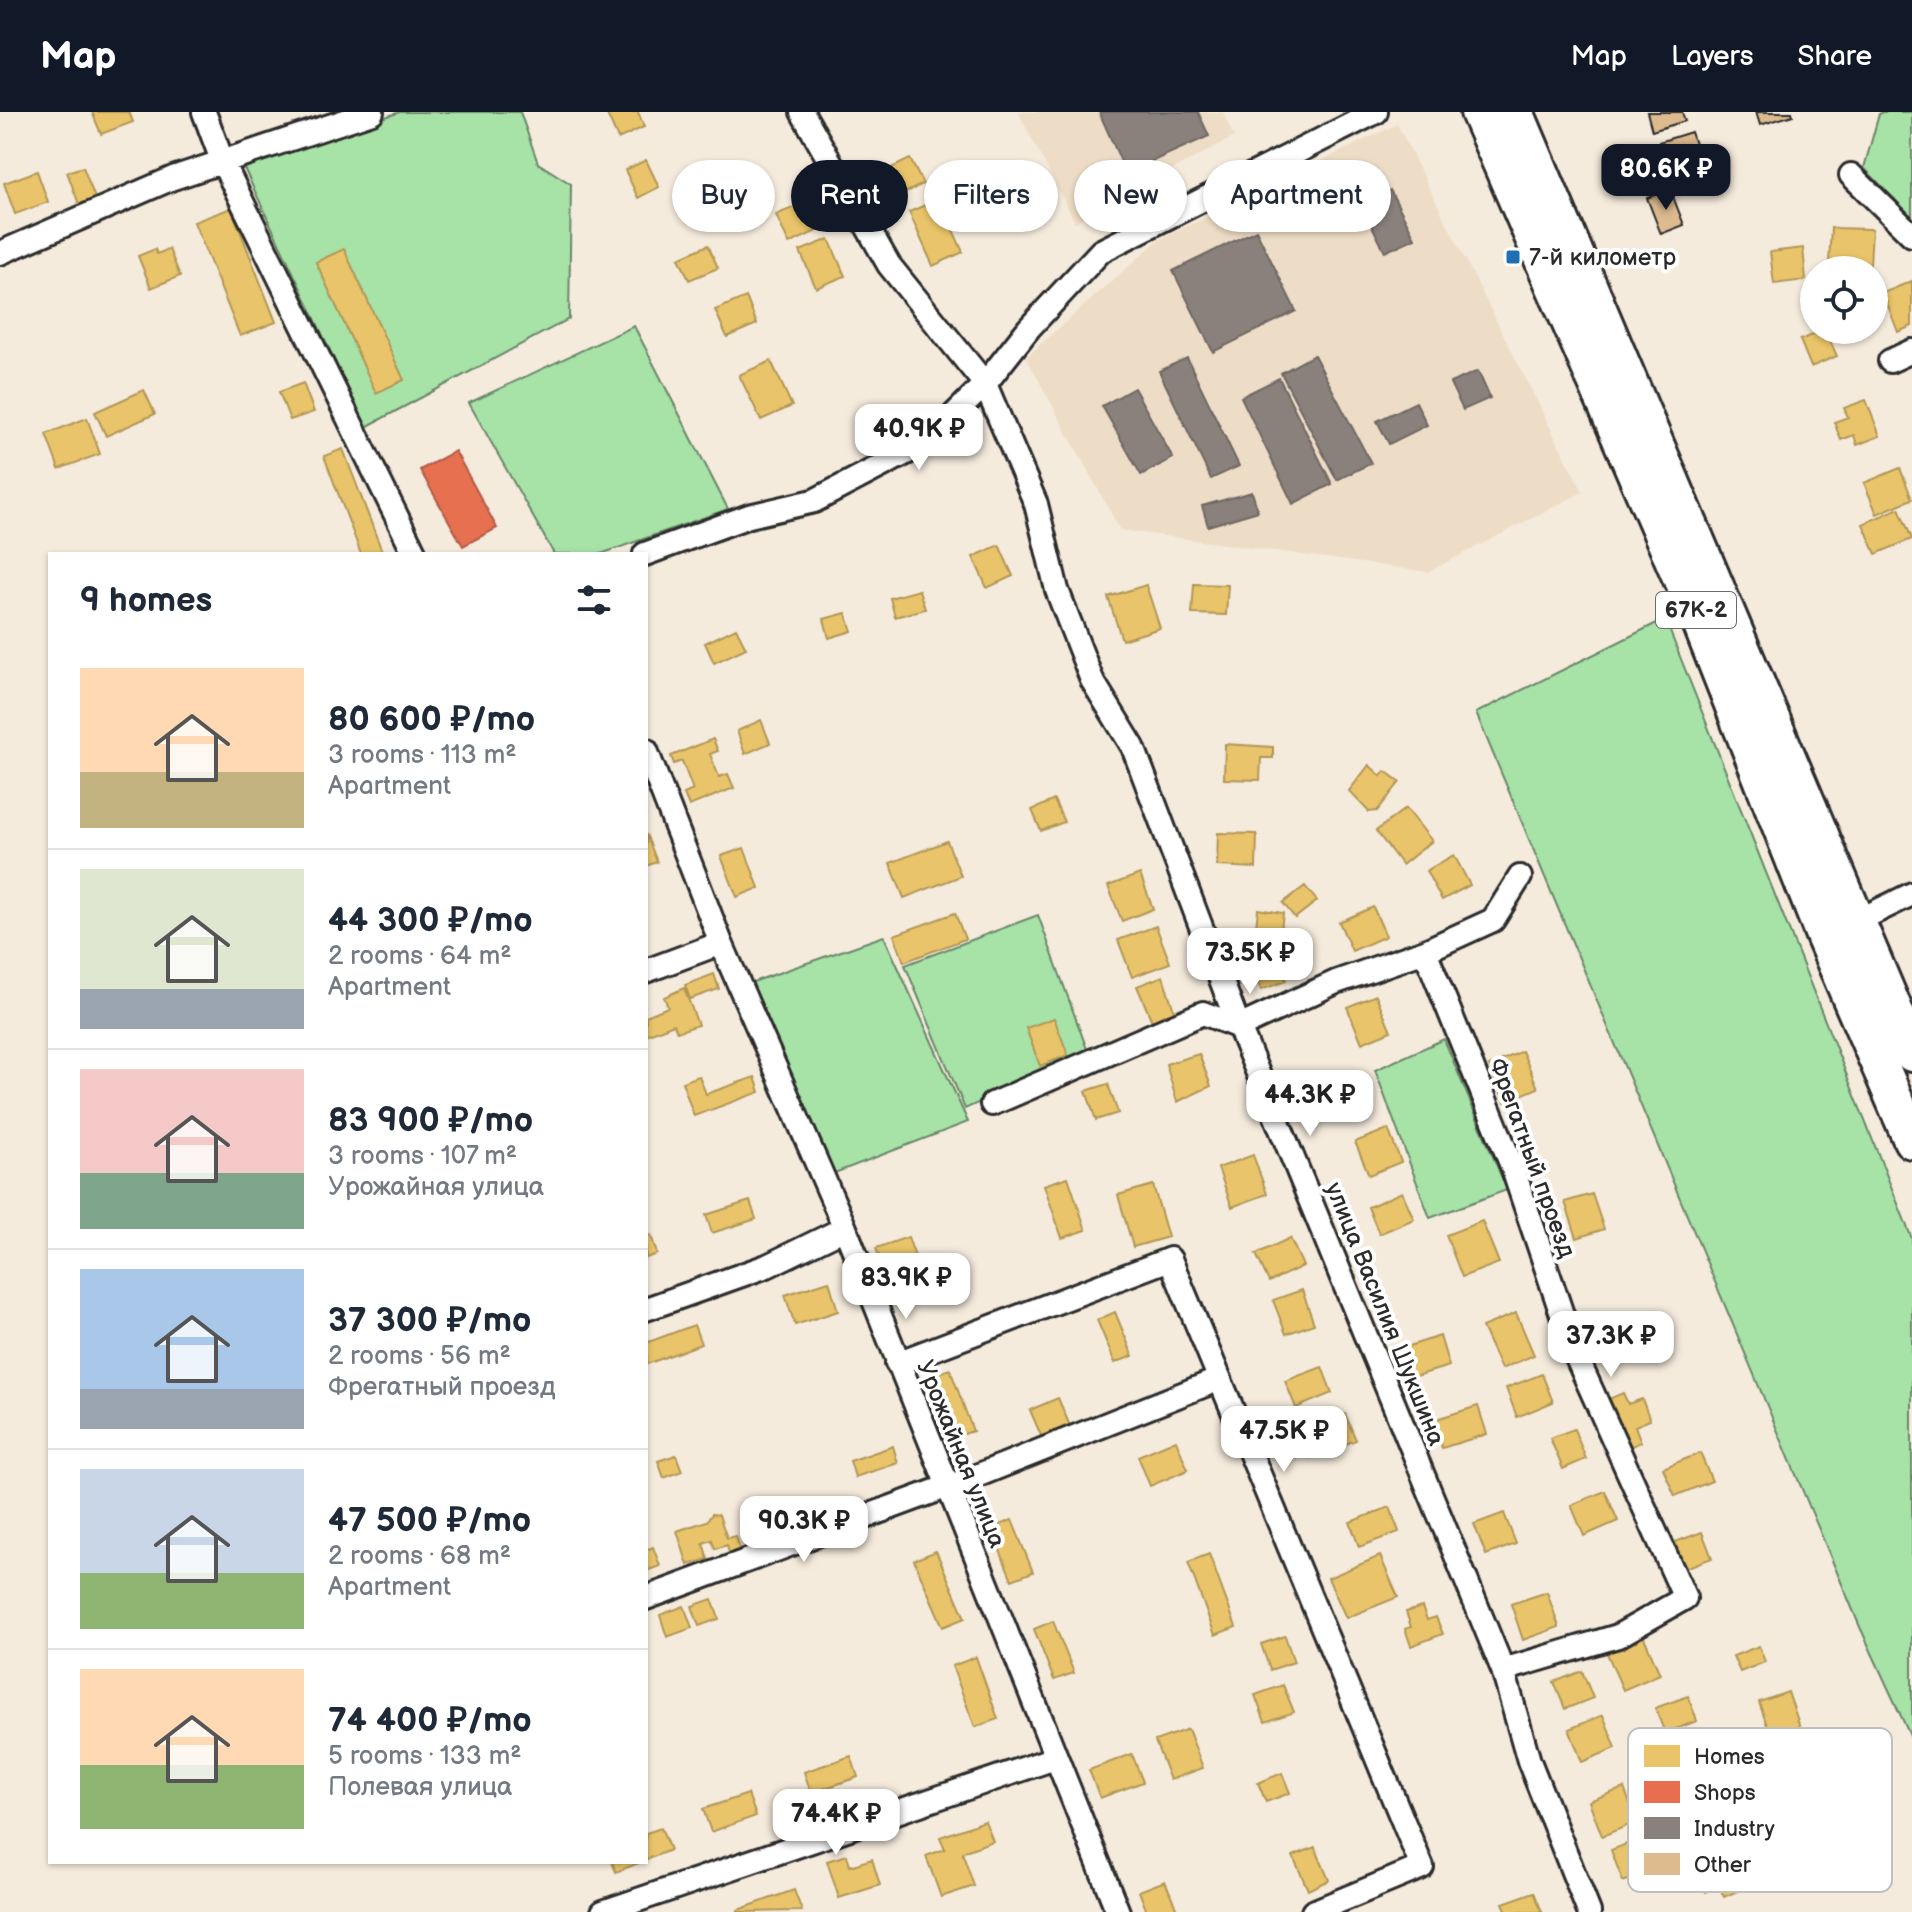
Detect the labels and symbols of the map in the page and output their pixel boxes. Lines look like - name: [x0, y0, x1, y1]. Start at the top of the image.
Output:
- pin: 80.6K ₽: [1592, 144, 1740, 212]
- place label: 7-й километр: [1529, 243, 1676, 272]
- marker: 7-й километр: [1504, 248, 1522, 266]
- pin: 40.9K ₽: [845, 404, 993, 472]
- road number: 67К-2: [1656, 592, 1736, 628]
- pin: 73.5K ₽: [1176, 928, 1324, 996]
- street label: Фрегатный проезд: [1482, 1054, 1582, 1262]
- pin: 44.3K ₽: [1236, 1070, 1384, 1138]
- street label: улица Василия Шукшина: [1319, 1178, 1451, 1450]
- pin: 83.9K ₽: [832, 1253, 980, 1321]
- pin: 37.3K ₽: [1537, 1311, 1685, 1379]
- street label: Урожайная улица: [910, 1356, 1012, 1552]
- pin: 47.5K ₽: [1210, 1406, 1358, 1474]
- pin: 90.3K ₽: [730, 1496, 878, 1564]
- legend: [1628, 1728, 1892, 1892]
- text: Homes: [1694, 1744, 1765, 1771]
- text: Shops: [1694, 1780, 1756, 1807]
- pin: 74.4K ₽: [762, 1789, 910, 1857]
- text: Industry: [1694, 1816, 1775, 1843]
- text: Other: [1694, 1852, 1752, 1879]

